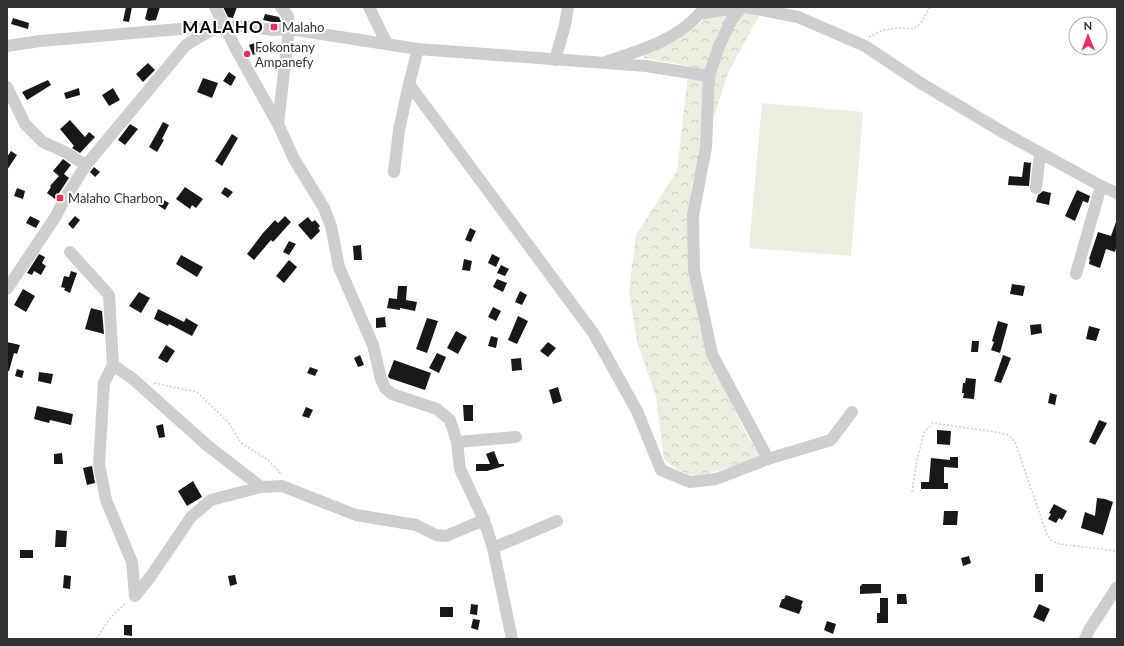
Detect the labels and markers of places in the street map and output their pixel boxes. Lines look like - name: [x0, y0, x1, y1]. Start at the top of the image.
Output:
- place label: Malaho: [282, 19, 325, 35]
- marker: Malaho: [269, 22, 279, 32]
- place label: Fokontany Ampanefy: [255, 39, 315, 70]
- marker: Fokontany Ampanefy: [242, 49, 252, 59]
- place label: Malaho Charbon: [68, 190, 163, 206]
- marker: Malaho Charbon: [55, 193, 65, 203]

